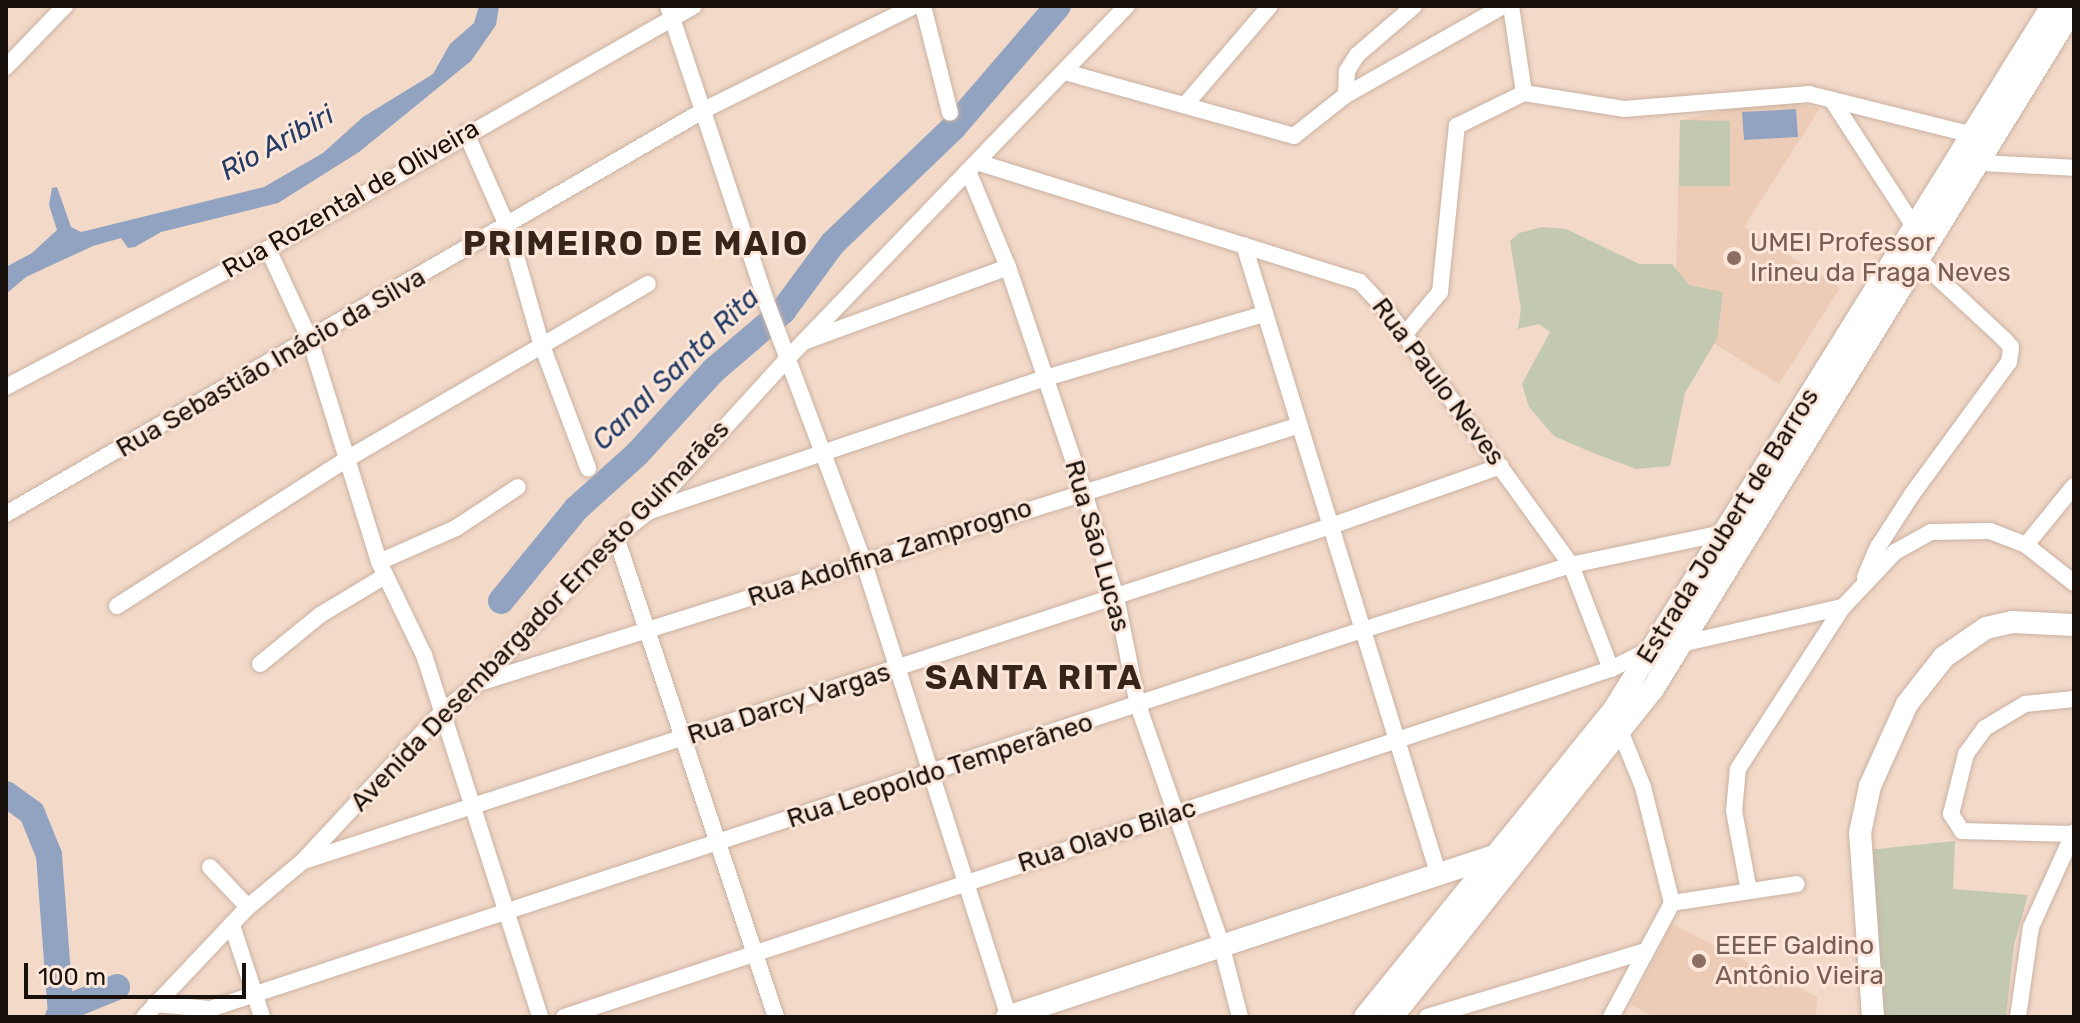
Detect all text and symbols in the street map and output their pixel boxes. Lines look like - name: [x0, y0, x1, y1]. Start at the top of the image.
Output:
- water label: Rio Aribiri: [214, 98, 340, 188]
- street label: Rua Rozental de Oliveira: [217, 113, 485, 285]
- district label: PRIMEIRO DE MAIO: [463, 224, 809, 264]
- place label: UMEI Professor Irineu da Fraga Neves: [1750, 227, 2011, 288]
- marker: UMEI Professor Irineu da Fraga Neves: [1725, 249, 1743, 267]
- street label: Rua Sebastião Inácio da Silva: [111, 262, 431, 464]
- water label: Canal Santa Rita: [585, 281, 767, 457]
- street label: Rua Paulo Neves: [1365, 292, 1511, 472]
- street label: Estrada Joubert de Barros: [1630, 383, 1826, 669]
- street label: Avenida Desembargador Ernesto Guimarães: [344, 414, 736, 818]
- street label: Rua São Lucas: [1058, 457, 1136, 635]
- street label: Rua Adolfina Zamprogno: [744, 492, 1036, 614]
- street label: Rua Darcy Vargas: [683, 656, 895, 752]
- district label: SANTA RITA: [924, 658, 1144, 698]
- street label: Rua Leopoldo Temperâneo: [783, 707, 1097, 835]
- street label: Rua Olavo Bilac: [1014, 793, 1200, 879]
- place label: EEEF Galdino Antônio Vieira: [1715, 930, 1885, 992]
- scale bar: [28, 947, 250, 997]
- marker: EEEF Galdino Antônio Vieira: [1690, 952, 1708, 970]
- text: 100 m: [38, 963, 106, 991]

